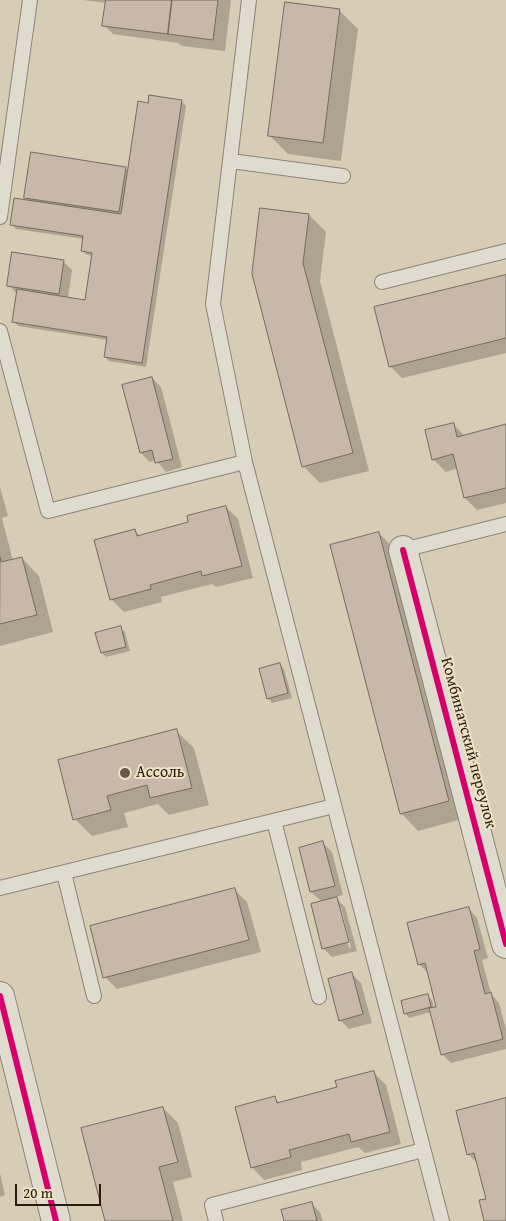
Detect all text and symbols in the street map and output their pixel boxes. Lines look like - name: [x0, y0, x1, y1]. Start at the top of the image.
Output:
- street label: Комбинатский переулок: [436, 656, 500, 830]
- place label: Ассоль: [136, 763, 184, 783]
- marker: Ассоль: [118, 766, 132, 780]
- scale bar: [18, 1174, 104, 1206]
- text: 20 m: [23, 1182, 53, 1203]

